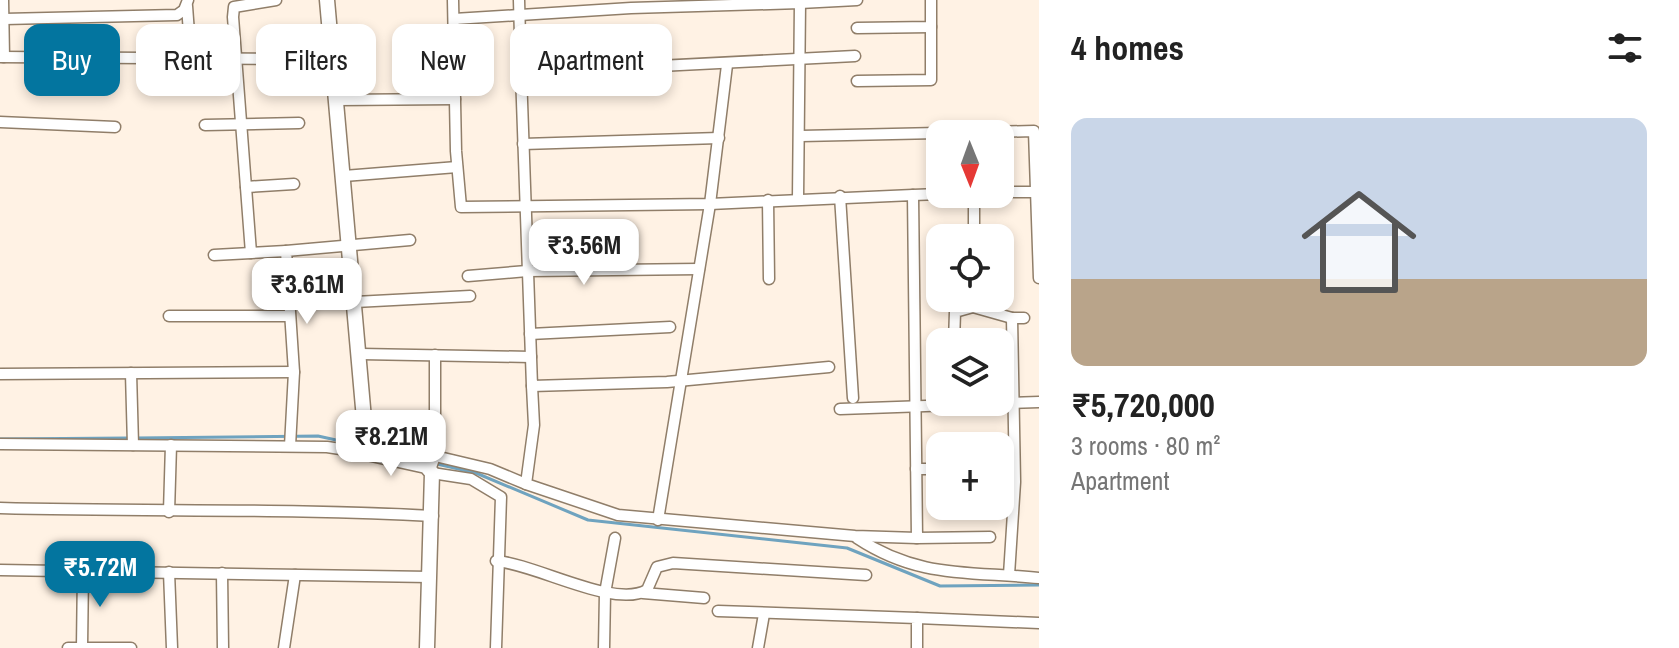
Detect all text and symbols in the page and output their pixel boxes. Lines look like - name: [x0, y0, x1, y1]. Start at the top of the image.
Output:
- chip: Buy: [24, 24, 120, 96]
- chip: Rent: [136, 24, 240, 96]
- chip: Filters: [256, 24, 376, 96]
- chip: New: [392, 24, 494, 96]
- chip: Apartment: [510, 24, 672, 96]
- text: 4 homes: [1071, 25, 1184, 71]
- icon: filters: [1603, 26, 1647, 70]
- north arrow: [926, 120, 1014, 208]
- map controls: [926, 120, 1014, 520]
- icon: home: [1287, 170, 1431, 314]
- pin: ₹3.56M: [519, 219, 649, 287]
- button: locate: [926, 224, 1014, 312]
- text: ₹3.56M: [547, 227, 621, 262]
- pin: ₹3.61M: [242, 258, 372, 326]
- text: ₹3.61M: [270, 266, 344, 301]
- button: layers: [926, 328, 1014, 416]
- text: ₹5,720,000: [1071, 382, 1215, 428]
- pin: ₹8.21M: [326, 410, 456, 478]
- text: ₹8.21M: [354, 418, 428, 453]
- text: 3 rooms · 80 m²: [1071, 428, 1220, 463]
- button: +: [926, 432, 1014, 520]
- text: Apartment: [1071, 463, 1169, 498]
- pin: ₹5.72M: [35, 541, 165, 609]
- text: ₹5.72M: [63, 549, 137, 584]

